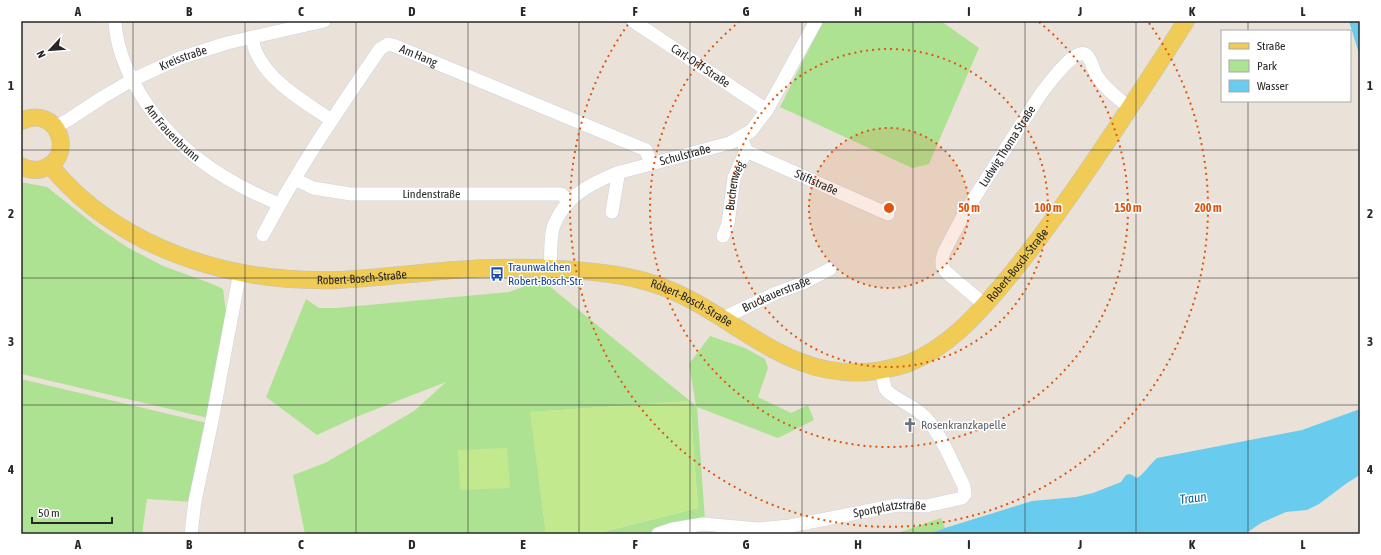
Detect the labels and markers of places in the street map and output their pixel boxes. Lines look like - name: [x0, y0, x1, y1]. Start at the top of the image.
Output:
- centre of rings: [882, 201, 896, 215]
- place label: Traunwalchen Robert-Bosch-Str.: [508, 260, 583, 288]
- bus stop icon: Traunwalchen Robert-Bosch-Str.: [489, 266, 505, 282]
- church icon: Rosenkranzkapelle: [902, 417, 918, 433]
- place label: Rosenkranzkapelle: [921, 418, 1006, 432]

